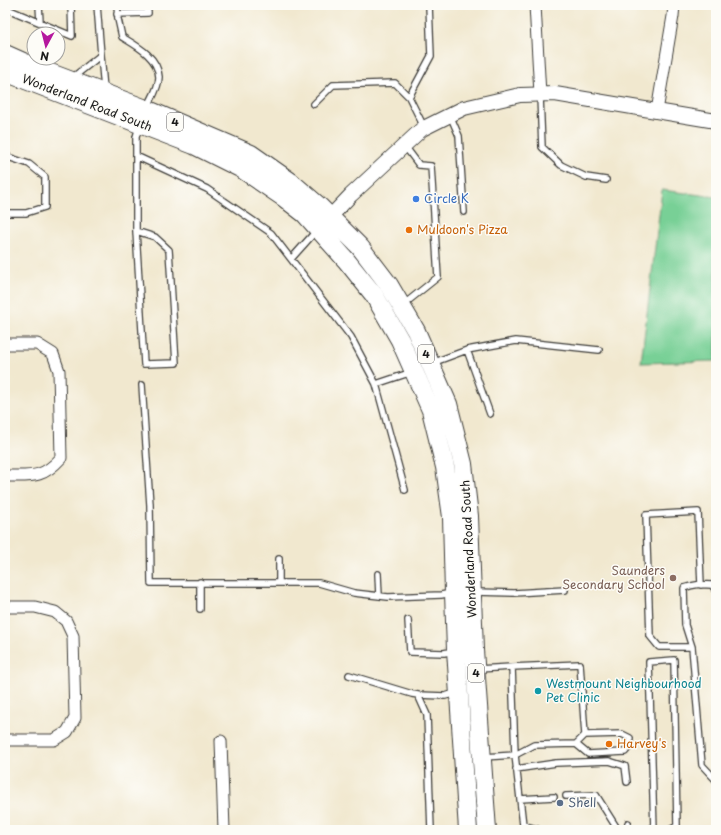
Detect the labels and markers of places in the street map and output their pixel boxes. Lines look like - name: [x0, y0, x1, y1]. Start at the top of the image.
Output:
- place label: Circle K: [424, 189, 469, 207]
- marker: Circle K: [411, 194, 421, 204]
- place label: Muldoon's Pizza: [417, 220, 508, 238]
- marker: Muldoon's Pizza: [404, 225, 414, 235]
- place label: Saunders Secondary School: [562, 561, 666, 593]
- marker: Saunders Secondary School: [668, 573, 678, 583]
- place label: Westmount Neighbourhood Pet Clinic: [546, 674, 702, 706]
- marker: Westmount Neighbourhood Pet Clinic: [533, 686, 543, 696]
- place label: Harvey's: [617, 734, 667, 752]
- marker: Harvey's: [604, 739, 614, 749]
- place label: Shell: [568, 793, 596, 811]
- marker: Shell: [555, 798, 565, 808]

